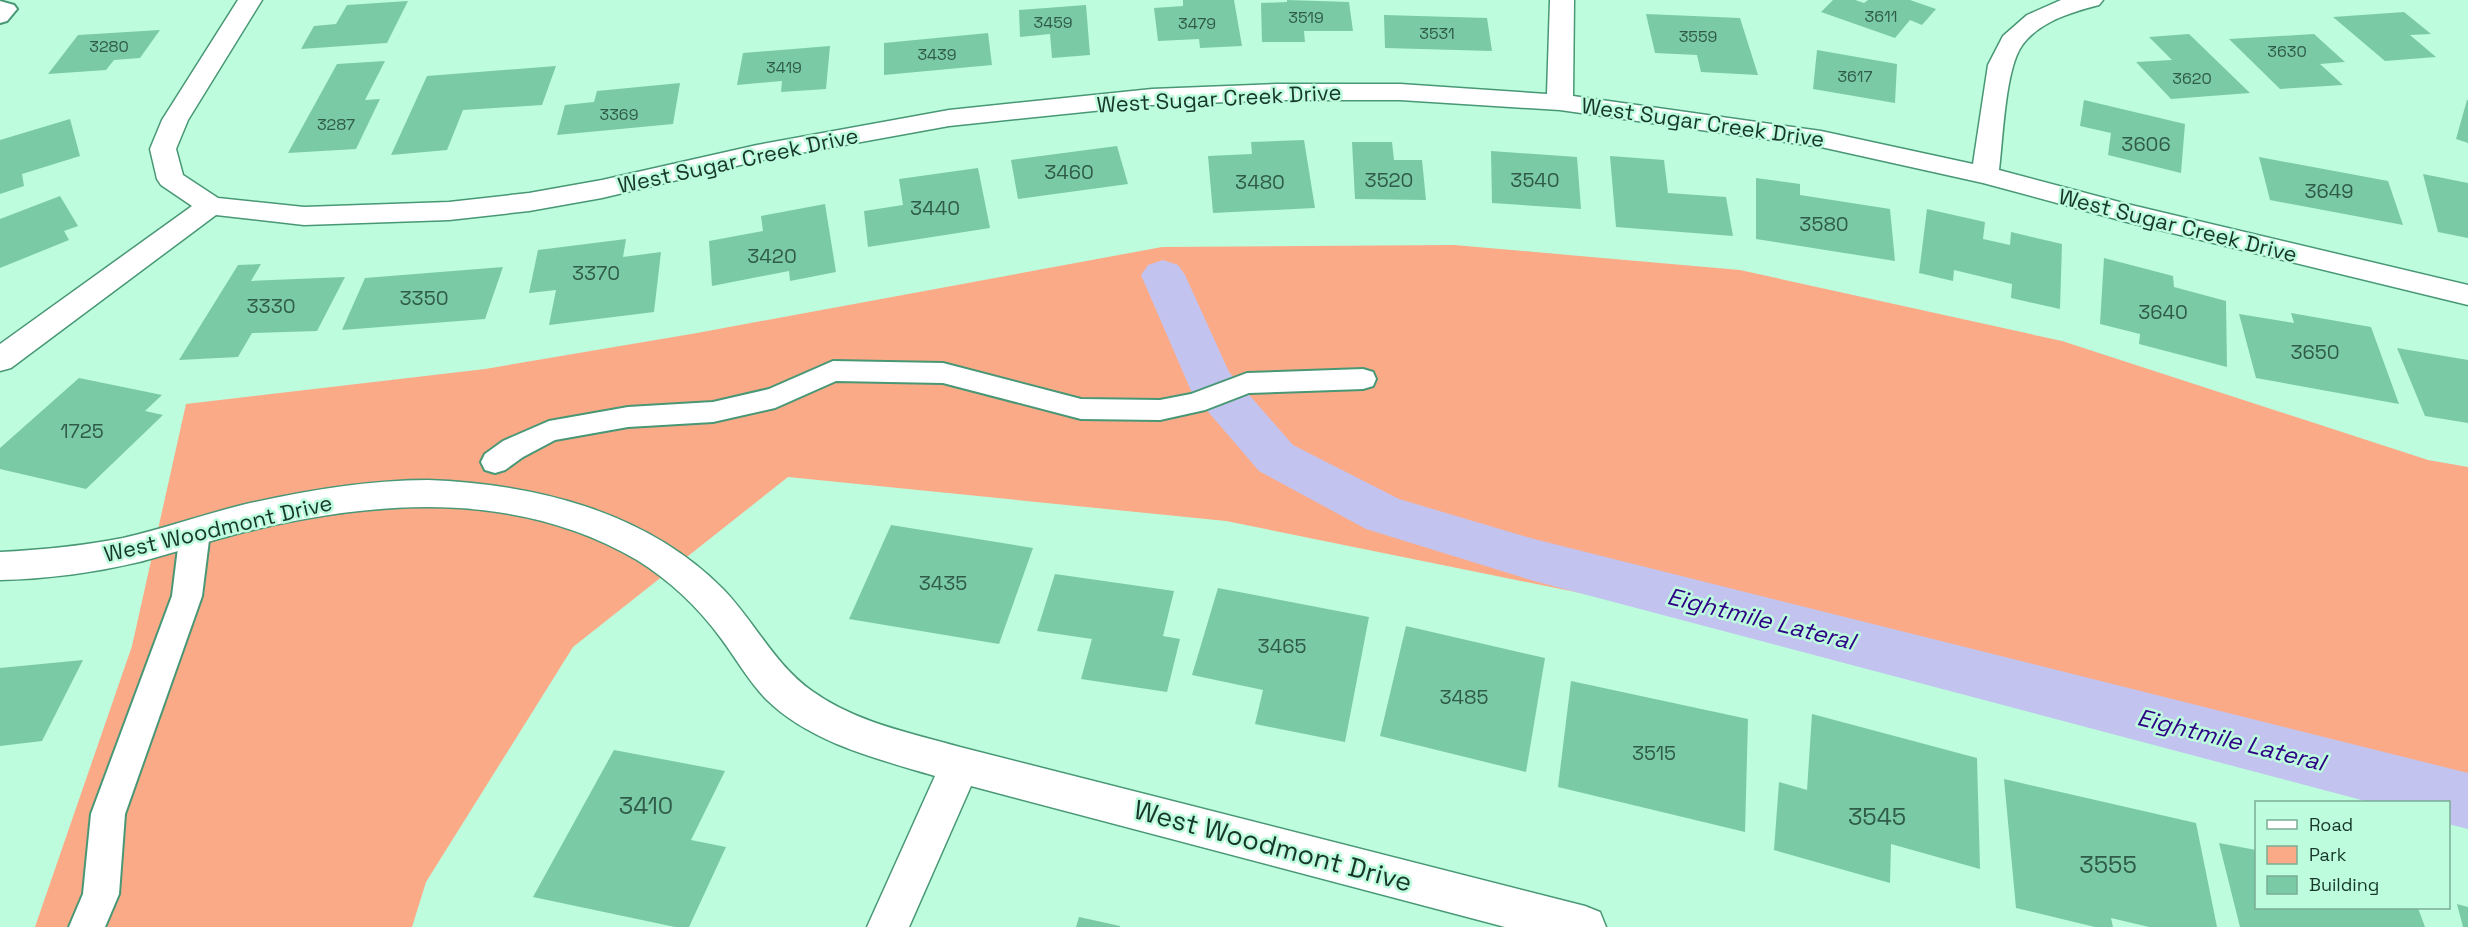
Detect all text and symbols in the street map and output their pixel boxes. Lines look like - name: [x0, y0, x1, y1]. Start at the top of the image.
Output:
- house number: 3611: [1865, 6, 1897, 27]
- house number: 3519: [1288, 7, 1324, 28]
- house number: 3459: [1033, 12, 1073, 33]
- house number: 3479: [1178, 13, 1216, 34]
- house number: 3531: [1419, 23, 1455, 44]
- house number: 3559: [1679, 26, 1717, 47]
- house number: 3280: [89, 36, 129, 57]
- house number: 3630: [2267, 41, 2307, 62]
- house number: 3439: [917, 44, 957, 65]
- house number: 3419: [766, 57, 802, 78]
- house number: 3617: [1837, 66, 1873, 87]
- house number: 3620: [2172, 68, 2212, 89]
- street label: West Sugar Creek Drive: [1096, 78, 1342, 118]
- street label: West Sugar Creek Drive: [1580, 91, 1826, 153]
- house number: 3369: [600, 104, 638, 125]
- house number: 3287: [317, 114, 355, 135]
- street label: West Sugar Creek Drive: [615, 121, 861, 199]
- house number: 3606: [2121, 131, 2171, 157]
- house number: 3460: [1044, 159, 1094, 185]
- house number: 3520: [1365, 167, 1413, 193]
- house number: 3540: [1510, 167, 1560, 193]
- house number: 3480: [1235, 169, 1285, 195]
- house number: 3649: [2304, 178, 2354, 204]
- street label: West Sugar Creek Drive: [2056, 182, 2300, 268]
- house number: 3440: [910, 195, 960, 221]
- house number: 3580: [1799, 211, 1849, 237]
- house number: 3420: [747, 243, 797, 269]
- house number: 3370: [572, 260, 620, 286]
- house number: 3350: [400, 285, 448, 311]
- house number: 3330: [246, 293, 296, 319]
- house number: 3640: [2138, 299, 2188, 325]
- house number: 3650: [2290, 339, 2340, 365]
- house number: 1725: [60, 418, 104, 444]
- street label: West Woodmont Drive: [101, 488, 335, 568]
- house number: 3435: [919, 570, 967, 596]
- water label: Eightmile Lateral: [1664, 580, 1861, 658]
- house number: 3465: [1258, 633, 1306, 659]
- house number: 3485: [1439, 684, 1489, 710]
- water label: Eightmile Lateral: [2134, 701, 2331, 779]
- house number: 3515: [1632, 740, 1676, 766]
- house number: 3410: [619, 790, 673, 821]
- street label: West Woodmont Drive: [1130, 792, 1416, 899]
- house number: 3545: [1848, 801, 1906, 832]
- legend: [2255, 801, 2450, 909]
- text: Road: [2309, 813, 2353, 836]
- text: Park: [2309, 843, 2347, 866]
- house number: 3555: [2079, 849, 2137, 880]
- text: Building: [2309, 873, 2379, 896]

